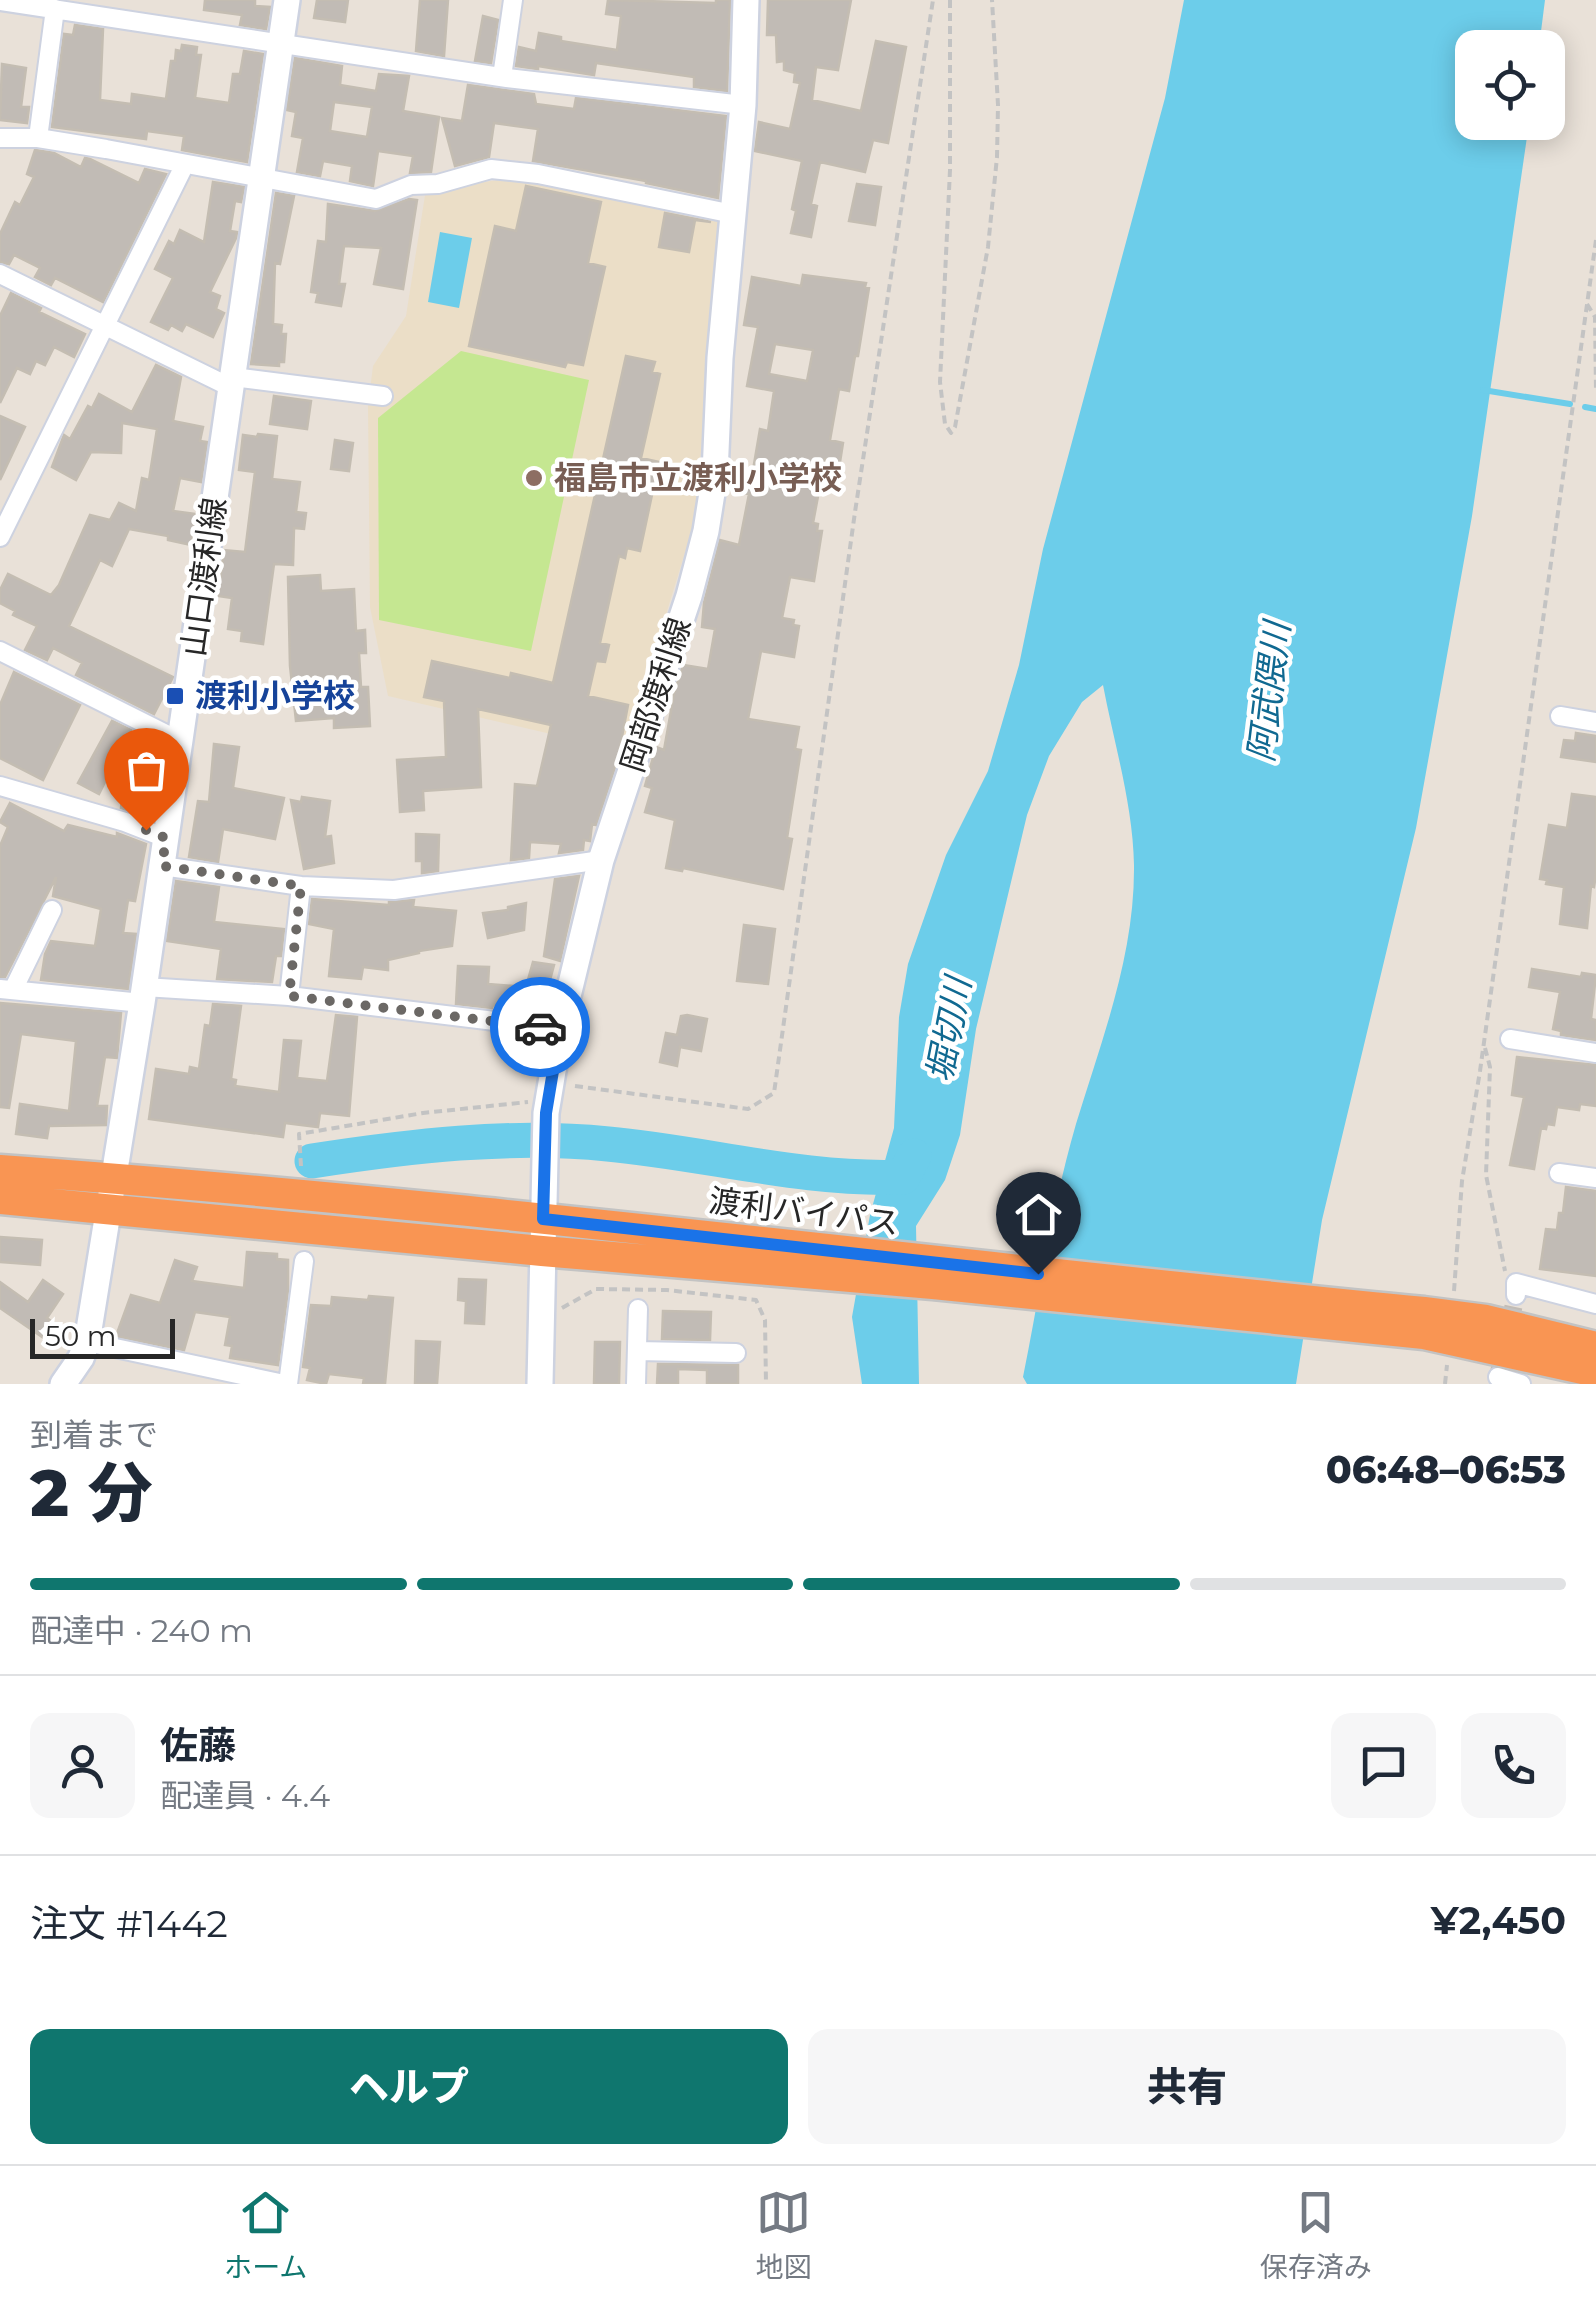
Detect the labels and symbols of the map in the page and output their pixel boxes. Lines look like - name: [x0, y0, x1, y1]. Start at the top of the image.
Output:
- place label: 福島市立渡利小学校: [554, 458, 842, 497]
- marker: 福島市立渡利小学校: [523, 467, 545, 489]
- street label: 山口渡利線: [173, 495, 234, 659]
- street label: 岡部渡利線: [612, 613, 699, 777]
- water label: 阿武隈川: [1239, 616, 1299, 764]
- place label: 渡利小学校: [195, 676, 355, 715]
- marker: 渡利小学校: [164, 685, 186, 707]
- pin: [104, 728, 189, 831]
- water label: 堀切川: [917, 970, 980, 1086]
- courier: [490, 977, 590, 1077]
- pin: [996, 1172, 1081, 1275]
- street label: 渡利バイパス: [707, 1180, 901, 1243]
- scale bar: [30, 1314, 175, 1358]

